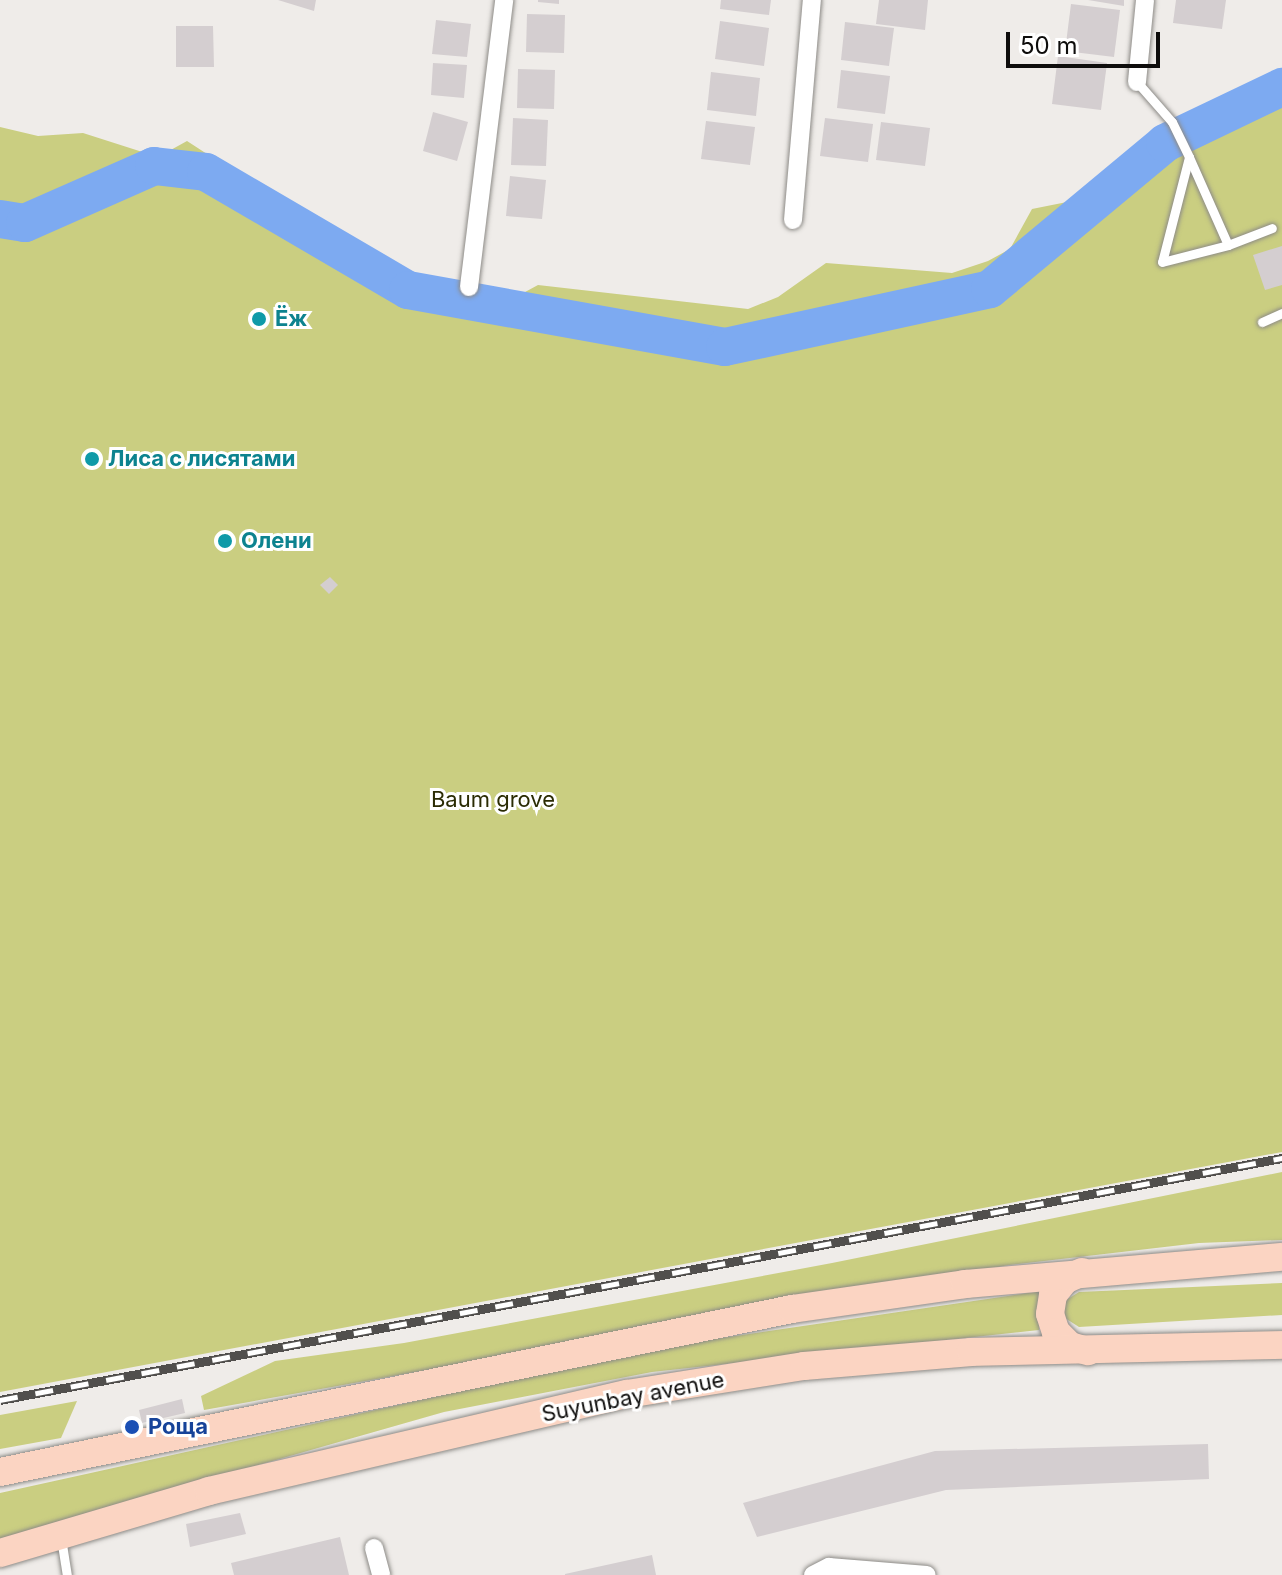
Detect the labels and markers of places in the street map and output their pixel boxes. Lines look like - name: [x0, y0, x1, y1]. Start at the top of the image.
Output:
- place label: Ёж: [275, 306, 307, 332]
- marker: Ёж: [250, 310, 268, 328]
- place label: Лиса с лисятами: [108, 446, 295, 472]
- marker: Лиса с лисятами: [83, 450, 101, 468]
- place label: Олени: [241, 528, 312, 554]
- marker: Олени: [216, 532, 234, 550]
- place label: Роща: [148, 1414, 208, 1440]
- marker: Роща: [123, 1418, 141, 1436]

